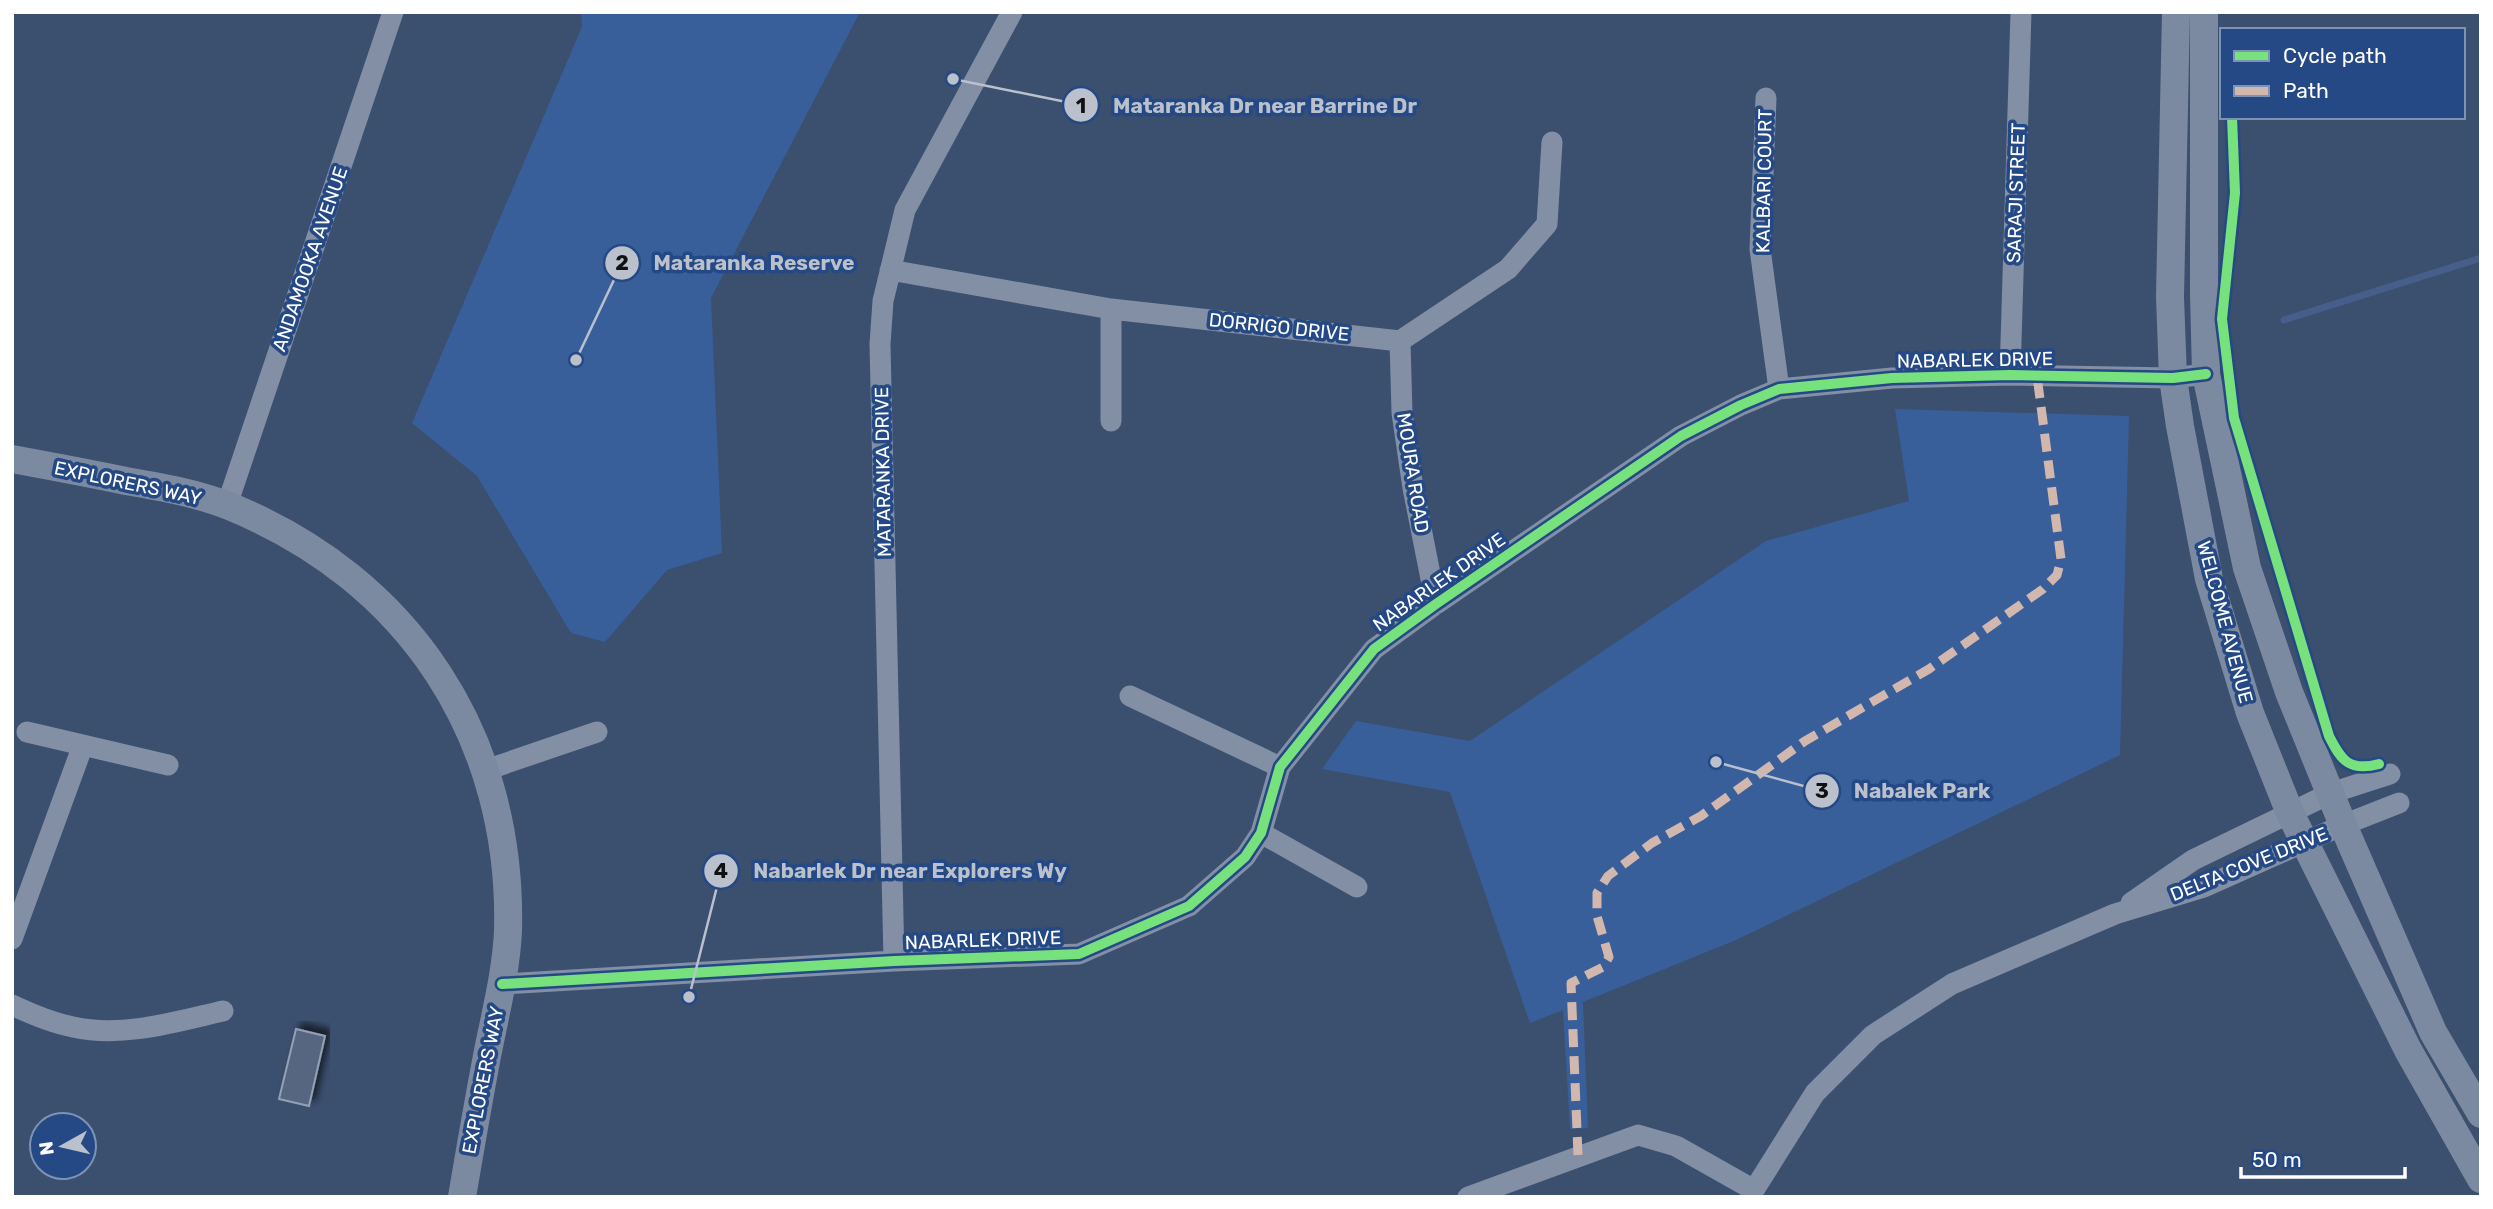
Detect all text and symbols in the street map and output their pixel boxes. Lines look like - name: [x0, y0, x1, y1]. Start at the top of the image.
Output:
- legend: [2220, 28, 2465, 119]
- text: Cycle path: [2283, 43, 2387, 68]
- text: Path: [2283, 78, 2329, 103]
- callout: Mataranka Dr near Barrine Dr: [1064, 84, 1431, 126]
- text: 1: [1076, 93, 1086, 118]
- text: Mataranka Dr near Barrine Dr: [1113, 93, 1417, 118]
- street label: KALBARI COURT: [1751, 109, 1777, 253]
- street label: SARAJI STREET: [2002, 122, 2030, 264]
- street label: ANDAMOOKA AVENUE: [268, 164, 352, 354]
- callout: Mataranka Reserve: [605, 242, 869, 284]
- text: 2: [615, 250, 629, 275]
- text: Mataranka Reserve: [653, 250, 855, 275]
- street label: DORRIGO DRIVE: [1208, 308, 1350, 346]
- street label: NABARLEK DRIVE: [1897, 347, 2053, 373]
- street label: MATARANKA DRIVE: [870, 387, 896, 557]
- street label: MOURA ROAD: [1392, 411, 1434, 535]
- street label: EXPLORERS WAY: [52, 456, 204, 510]
- street label: NABARLEK DRIVE: [1368, 528, 1510, 636]
- street label: WELCOME AVENUE: [2192, 538, 2258, 706]
- callout: Nabalek Park: [1805, 770, 2004, 812]
- text: 3: [1815, 778, 1829, 803]
- text: Nabalek Park: [1854, 778, 1991, 803]
- street label: DELTA COVE DRIVE: [2167, 822, 2331, 906]
- callout: Nabarlek Dr near Explorers Wy: [703, 850, 1081, 892]
- text: 4: [714, 858, 728, 883]
- text: Nabarlek Dr near Explorers Wy: [753, 858, 1067, 883]
- street label: NABARLEK DRIVE: [904, 926, 1062, 954]
- street label: EXPLORERS WAY: [457, 1004, 509, 1156]
- north arrow: [28, 1111, 98, 1181]
- scale bar: [2241, 1136, 2406, 1180]
- text: N: [34, 1140, 59, 1157]
- text: 50 m: [2252, 1147, 2302, 1172]

